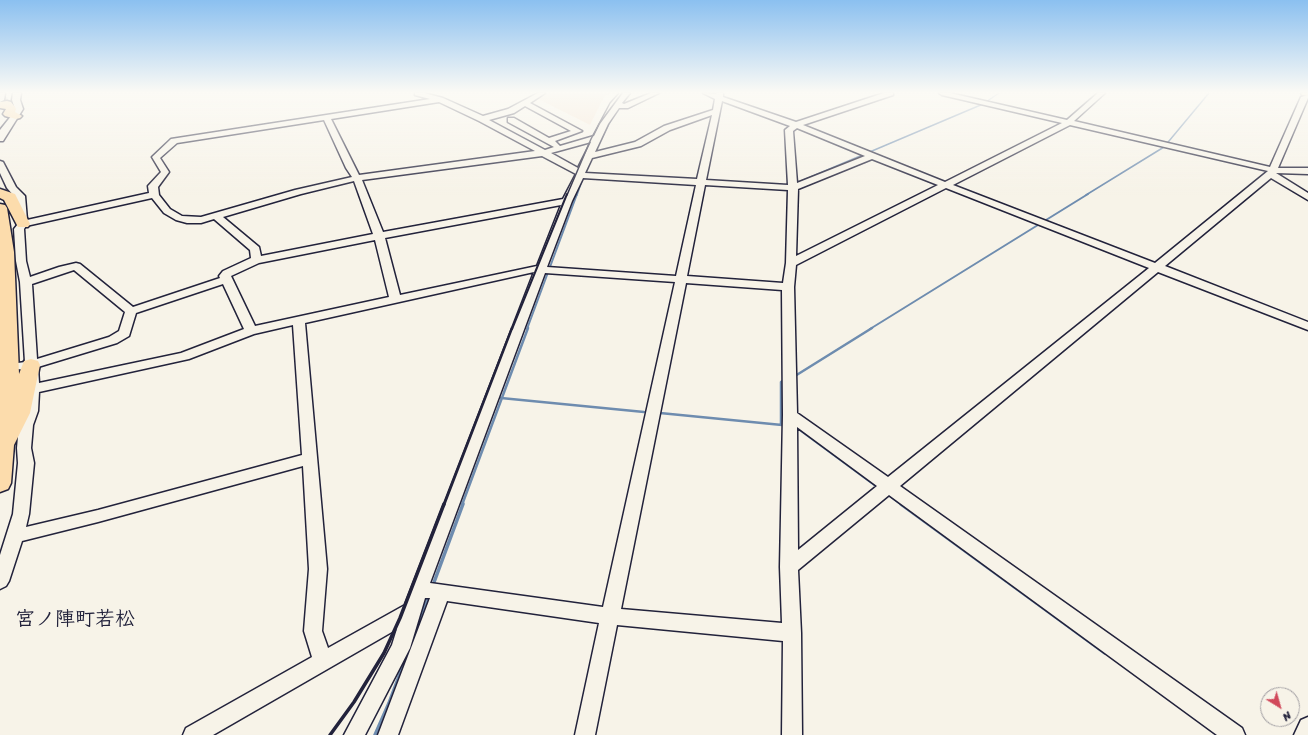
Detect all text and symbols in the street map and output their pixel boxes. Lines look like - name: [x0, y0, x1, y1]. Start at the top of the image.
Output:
- district label: 宮ノ陣町若松: [15, 608, 135, 632]
- north arrow: [1260, 687, 1300, 727]
- text: N: [1278, 706, 1296, 726]

